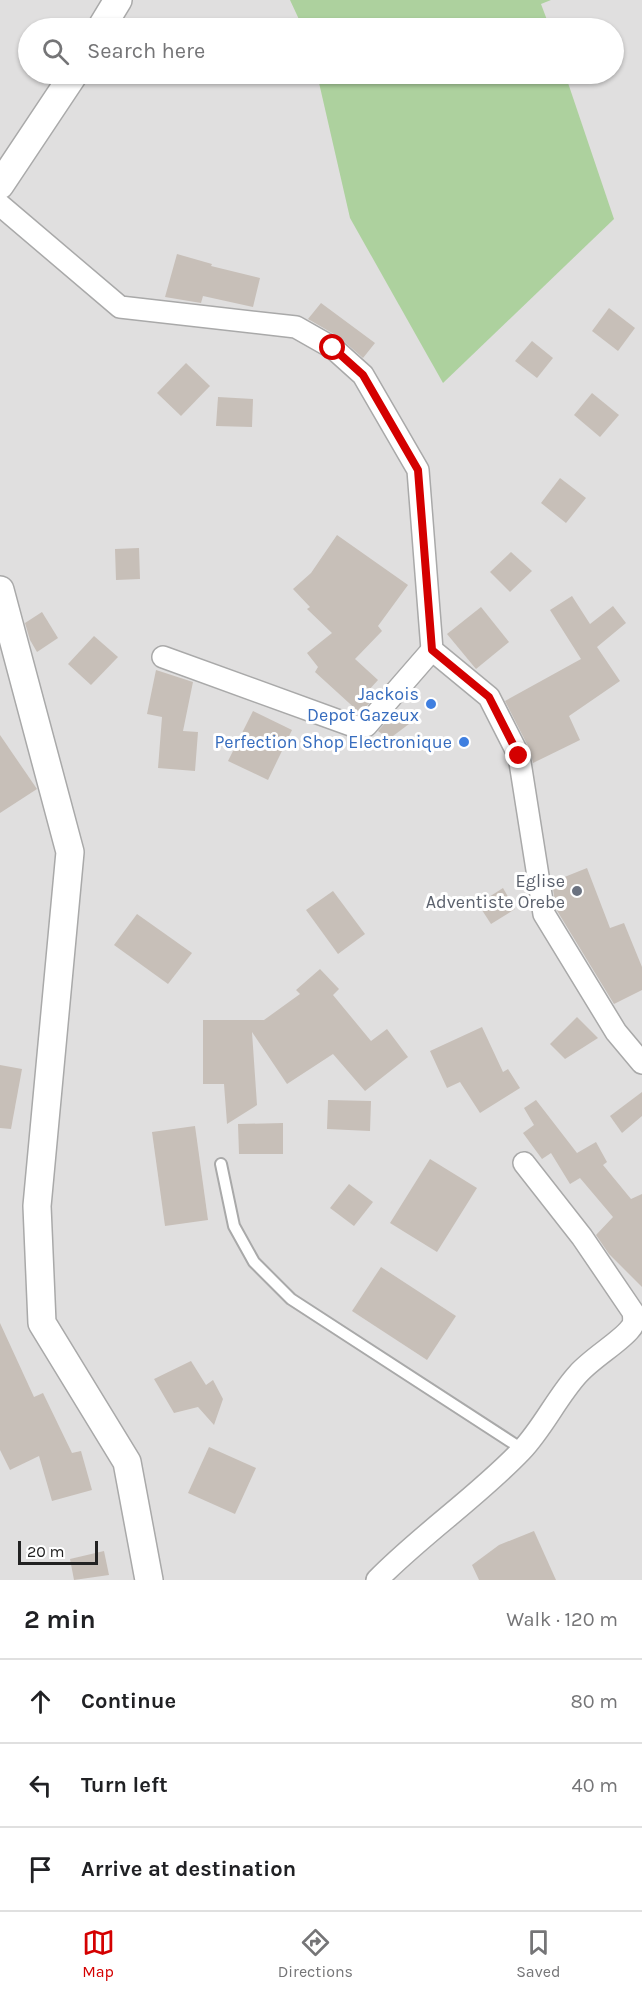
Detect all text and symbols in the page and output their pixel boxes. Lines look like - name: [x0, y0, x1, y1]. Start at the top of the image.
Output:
- search box: [18, 18, 624, 84]
- icon: search: [39, 35, 72, 68]
- text: Search here: [87, 38, 205, 64]
- route start: [319, 334, 345, 360]
- place label: Jackois Depot Gazeux: [307, 683, 419, 726]
- marker: Jackois Depot Gazeux: [424, 697, 438, 711]
- place label: Perfection Shop Electronique: [214, 731, 452, 753]
- marker: Perfection Shop Electronique: [457, 735, 471, 749]
- route end: [505, 742, 531, 768]
- place label: Eglise Adventiste Orebe: [426, 870, 565, 913]
- marker: Eglise Adventiste Orebe: [570, 884, 584, 898]
- scale bar: [18, 1538, 98, 1566]
- text: 20 m: [27, 1542, 65, 1561]
- text: 2 min: [24, 1604, 96, 1635]
- text: Walk · 120 m: [506, 1608, 618, 1631]
- icon: ahead: [24, 1685, 57, 1718]
- text: Continue: [81, 1688, 176, 1714]
- text: 80 m: [570, 1690, 618, 1713]
- icon: left: [24, 1769, 57, 1802]
- text: Turn left: [81, 1772, 168, 1798]
- text: 40 m: [572, 1774, 618, 1797]
- icon: arrive: [24, 1853, 57, 1886]
- text: Arrive at destination: [81, 1856, 296, 1882]
- tab: Map: [82, 1926, 115, 1981]
- tab: Directions: [278, 1926, 353, 1981]
- tab: Saved: [516, 1926, 560, 1981]

